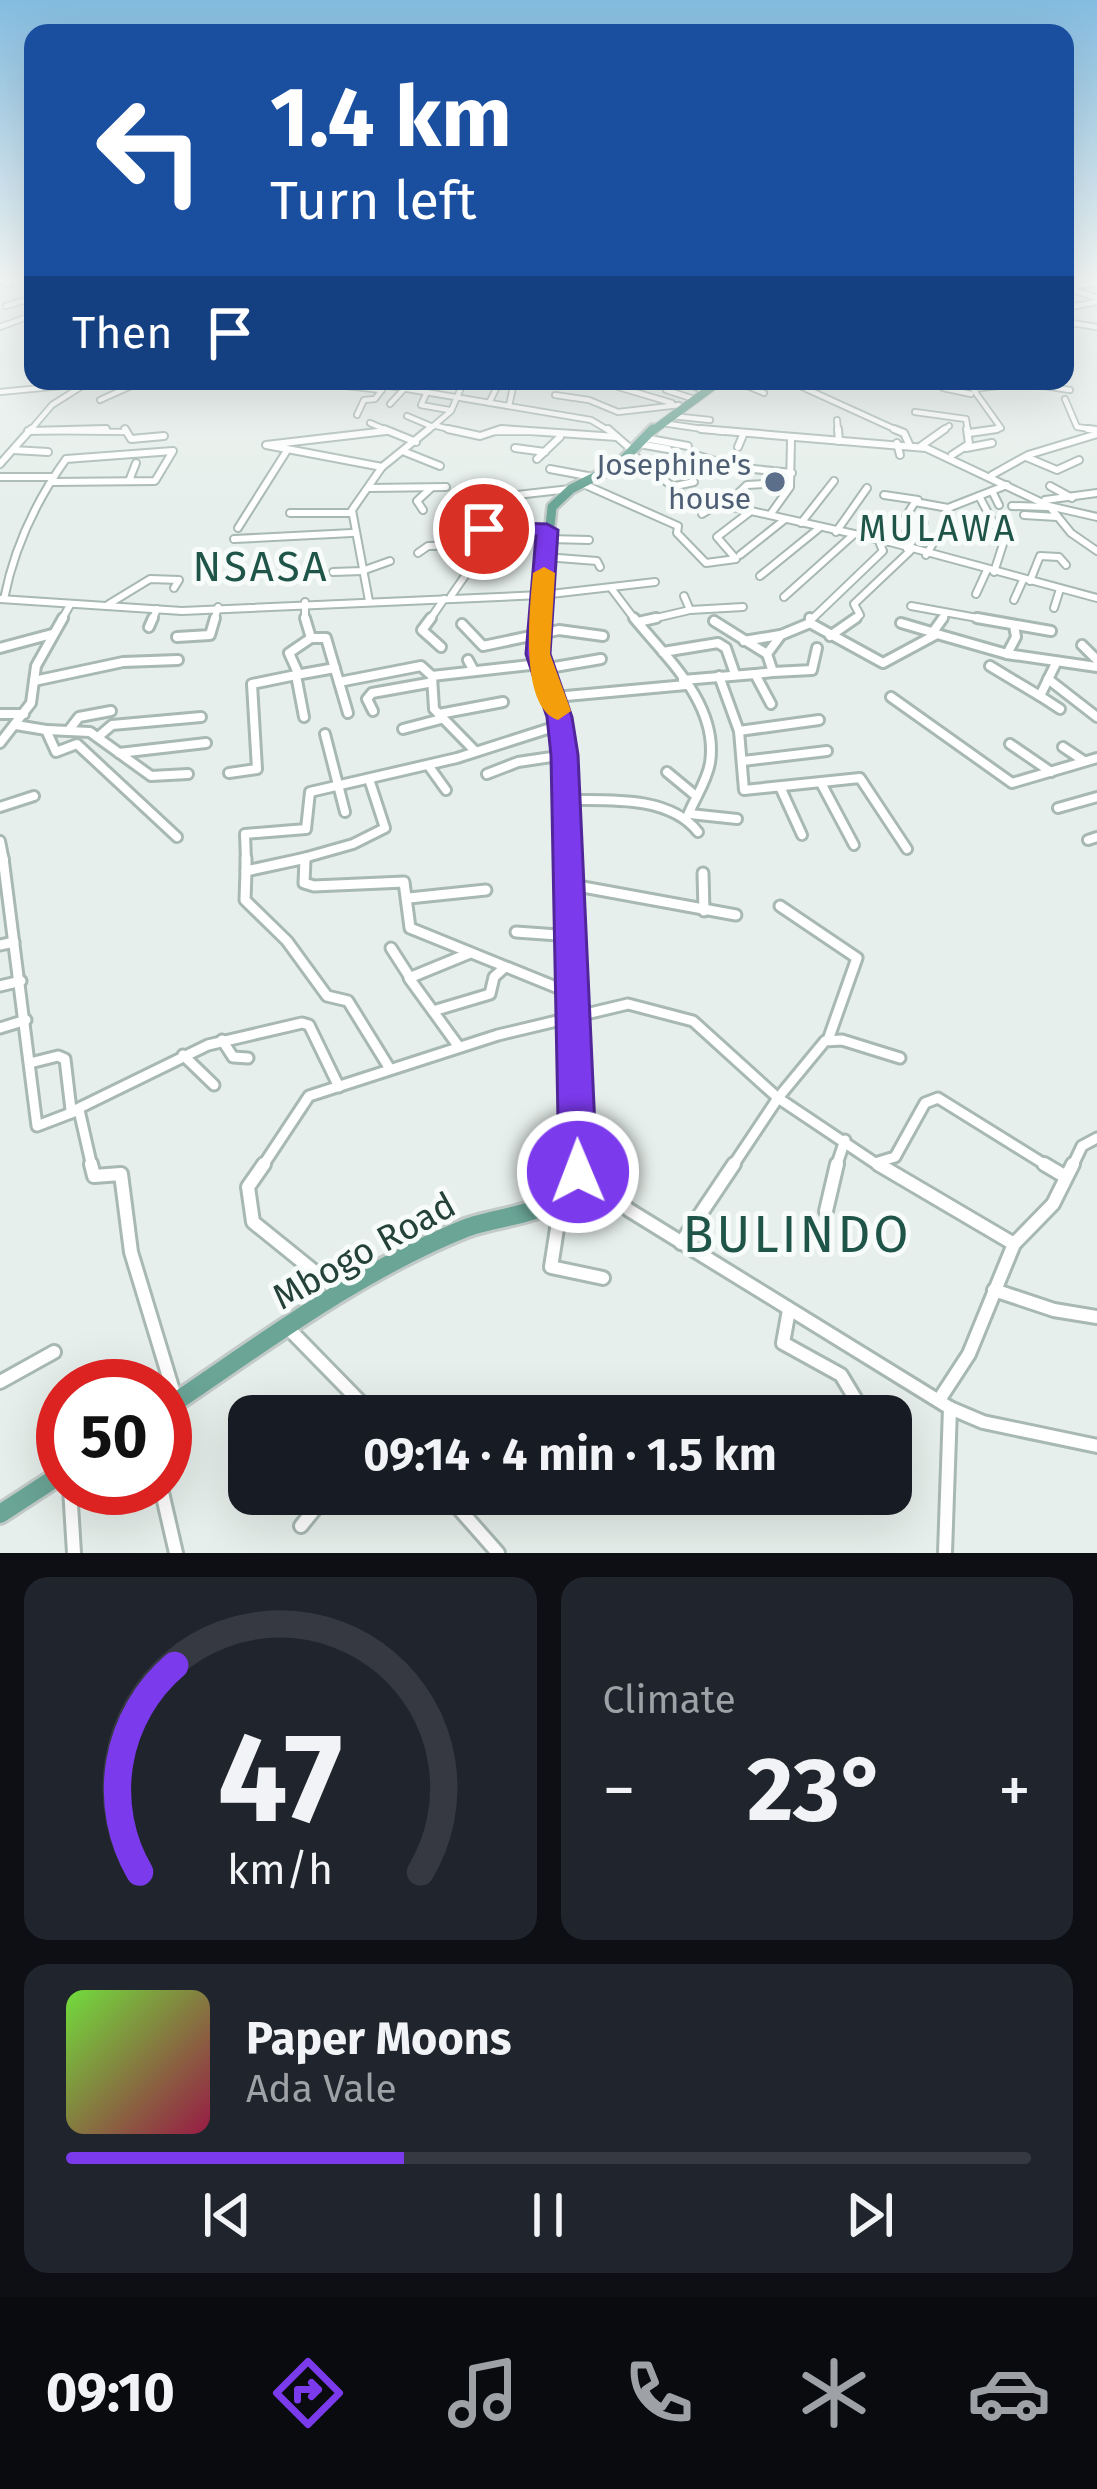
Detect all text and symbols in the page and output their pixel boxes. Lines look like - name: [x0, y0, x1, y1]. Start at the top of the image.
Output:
- text: 1.4 km: [270, 67, 512, 168]
- icon: left: [72, 72, 228, 228]
- text: Turn left: [270, 169, 477, 233]
- icon: arrive: [197, 300, 263, 366]
- text: Then: [72, 306, 173, 360]
- place label: Josephine's house: [596, 447, 751, 517]
- marker: Josephine's house: [762, 469, 788, 495]
- pin: [433, 478, 535, 580]
- icon: arrive: [451, 496, 517, 562]
- district label: MULAWA: [859, 507, 1017, 551]
- district label: NSASA: [192, 542, 330, 592]
- position arrow: [515, 1109, 641, 1235]
- street label: Mbogo Road: [265, 1183, 463, 1319]
- district label: BULINDO: [682, 1204, 912, 1266]
- speed limit sign: 50: [36, 1359, 192, 1515]
- text: 09:14 · 4 min · 1.5 km: [363, 1428, 777, 1482]
- text: Climate: [603, 1677, 736, 1723]
- text: 47: [218, 1704, 343, 1854]
- text: 23°: [747, 1736, 887, 1844]
- text: −: [603, 1751, 636, 1830]
- text: +: [998, 1751, 1031, 1830]
- text: km/h: [227, 1843, 333, 1894]
- text: Paper Moons: [246, 2012, 511, 2066]
- text: Ada Vale: [246, 2066, 397, 2112]
- icon: previous: [194, 2182, 260, 2248]
- icon: pause: [515, 2182, 581, 2248]
- icon: next: [837, 2182, 903, 2248]
- icon: directions: [266, 2351, 350, 2435]
- icon: music: [441, 2351, 525, 2435]
- icon: phone: [617, 2351, 701, 2435]
- icon: climate: [792, 2351, 876, 2435]
- icon: car: [967, 2351, 1051, 2435]
- text: 09:10: [46, 2361, 175, 2425]

